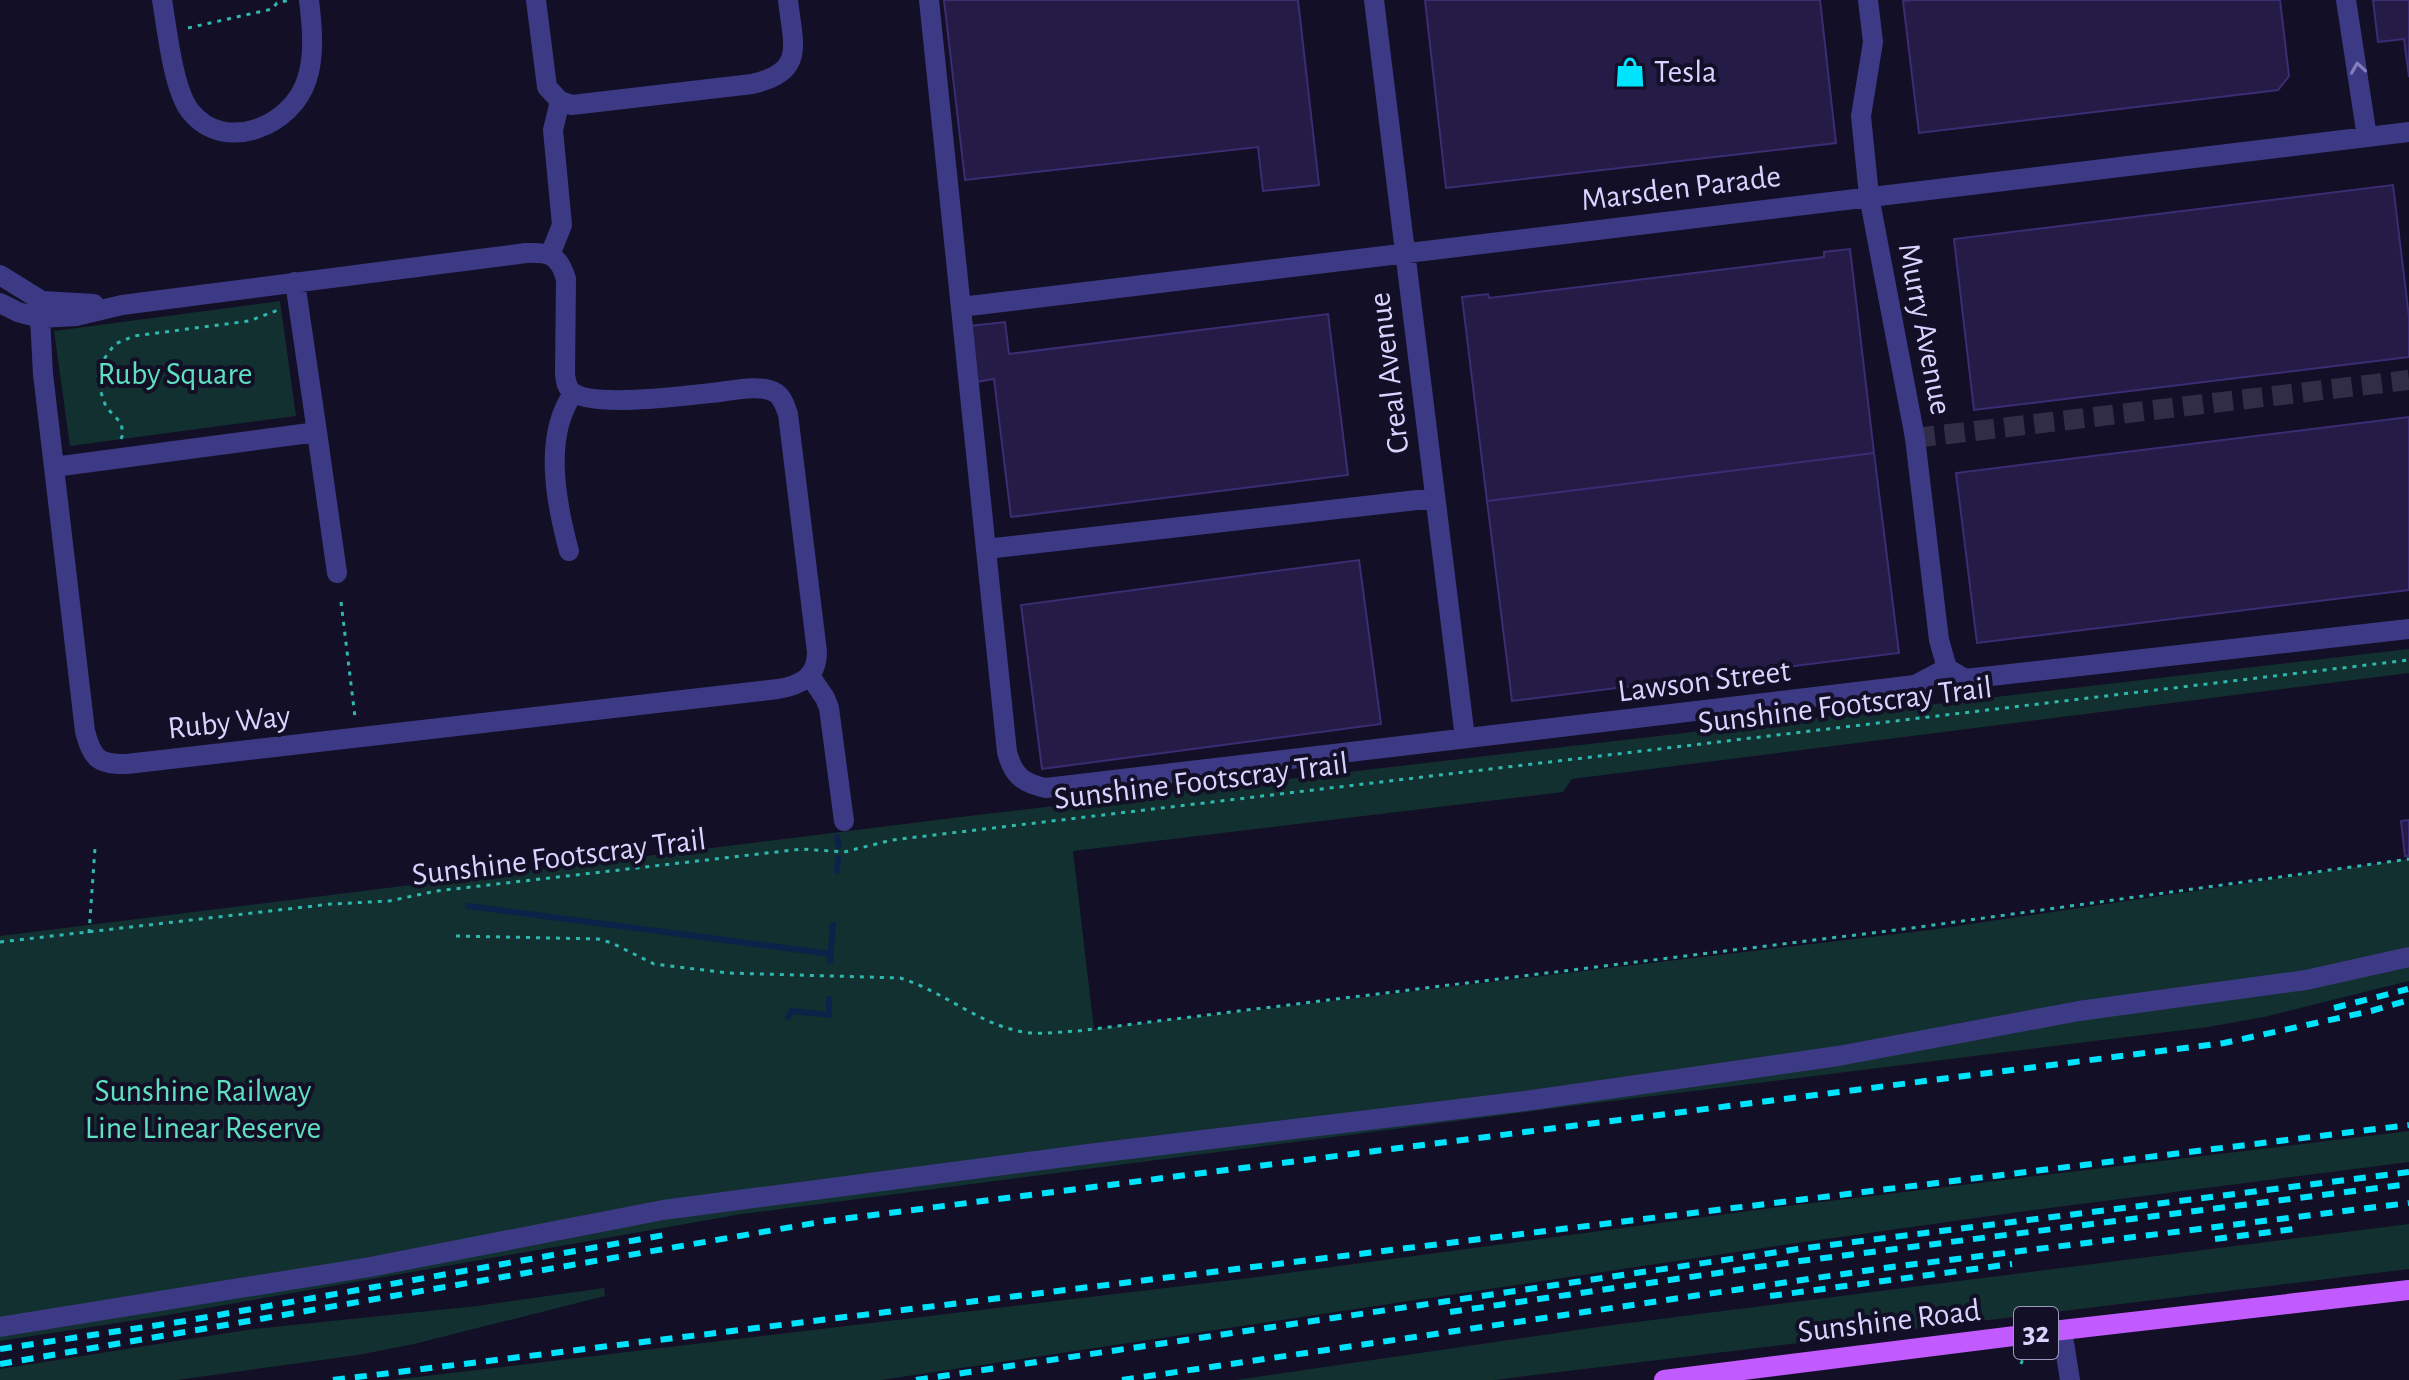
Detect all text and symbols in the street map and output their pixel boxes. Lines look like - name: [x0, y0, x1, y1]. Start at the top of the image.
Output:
- shop icon: Tesla: [1613, 55, 1647, 89]
- place label: Tesla: [1654, 56, 1717, 88]
- one-way arrow: [2350, 61, 2367, 75]
- street label: Marsden Parade: [1579, 160, 1783, 216]
- street label: Murry Avenue: [1893, 241, 1957, 417]
- street label: Creal Avenue: [1363, 290, 1415, 456]
- park label: Ruby Square: [97, 358, 253, 390]
- street label: Lawson Street: [1616, 655, 1792, 707]
- street label: Sunshine Footscray Trail: [1696, 671, 1994, 739]
- street label: Ruby Way: [166, 700, 292, 744]
- street label: Sunshine Footscray Trail: [1052, 747, 1350, 815]
- street label: Sunshine Footscray Trail: [410, 823, 708, 891]
- park label: Sunshine Railway Line Linear Reserve: [85, 1075, 321, 1144]
- street label: Sunshine Road: [1796, 1294, 1982, 1348]
- road number: 32: [2014, 1307, 2058, 1359]

